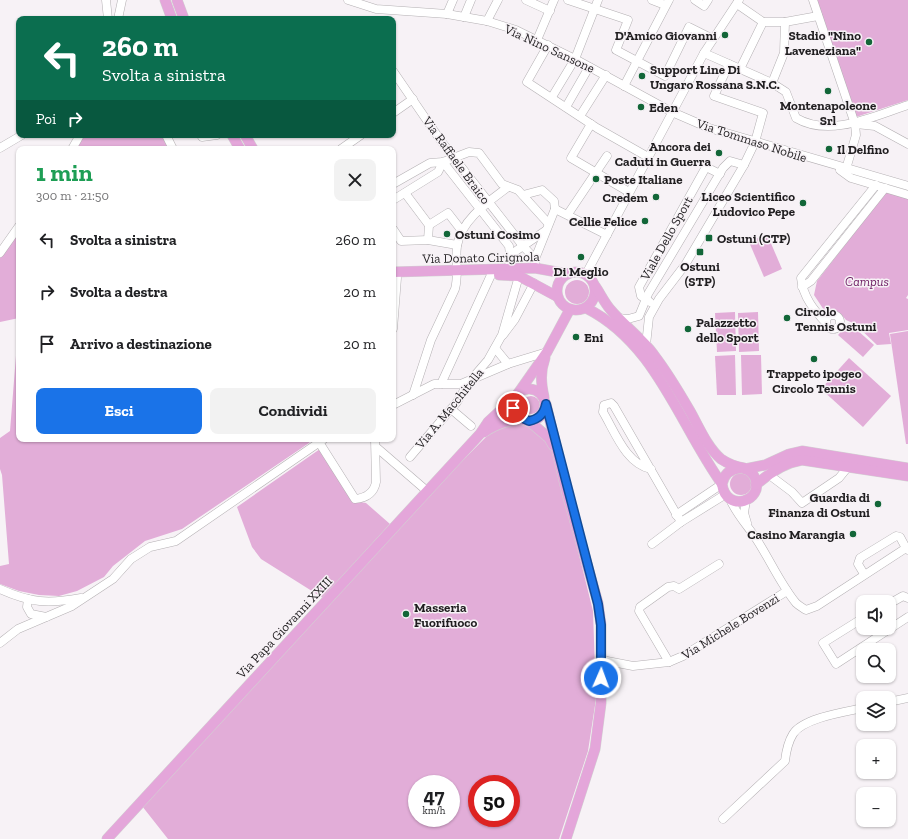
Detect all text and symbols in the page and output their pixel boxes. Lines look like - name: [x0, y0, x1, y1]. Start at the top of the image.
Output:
- street label: Via Nino Sansone: [501, 21, 597, 76]
- place label: D'Amico Giovanni: [615, 28, 717, 43]
- place label: Stadio "Nino Laveneziana": [785, 28, 861, 58]
- text: 260 m: [102, 30, 178, 63]
- marker: D'Amico Giovanni: [720, 30, 730, 40]
- icon: left: [36, 32, 88, 84]
- marker: Stadio "Nino Laveneziana": [864, 37, 874, 47]
- place label: Support Line Di Ungaro Rossana S.N.C.: [650, 62, 780, 92]
- text: Svolta a sinistra: [102, 64, 226, 86]
- marker: Support Line Di Ungaro Rossana S.N.C.: [637, 71, 647, 81]
- marker: Montenapoleone Srl: [823, 86, 833, 96]
- place label: Montenapoleone Srl: [780, 98, 877, 128]
- place label: Eden: [649, 100, 678, 115]
- marker: Eden: [636, 102, 646, 112]
- icon: right: [64, 108, 86, 130]
- text: Poi: [36, 110, 56, 128]
- street label: Via Raffaele Braico: [419, 113, 493, 207]
- street label: Via Tommaso Nobile: [694, 115, 809, 165]
- place label: Ancora dei Caduti in Guerra: [615, 139, 711, 169]
- place label: Il Delfino: [837, 142, 889, 157]
- marker: Il Delfino: [824, 144, 834, 154]
- marker: Ancora dei Caduti in Guerra: [714, 148, 724, 158]
- text: 1 min: [36, 158, 93, 187]
- button: close: [334, 159, 376, 201]
- place label: Poste Italiane: [604, 172, 683, 187]
- marker: Poste Italiane: [591, 174, 601, 184]
- text: 300 m · 21:50: [36, 188, 109, 203]
- place label: Liceo Scientifico Ludovico Pepe: [701, 189, 796, 219]
- place label: Credem: [603, 190, 649, 205]
- marker: Credem: [651, 192, 661, 202]
- street label: Viale Dello Sport: [637, 194, 696, 284]
- marker: Liceo Scientifico Ludovico Pepe: [798, 198, 808, 208]
- place label: Cellie Felice: [569, 214, 638, 229]
- marker: Cellie Felice: [640, 216, 650, 226]
- place label: Ostuni Cosimo: [455, 227, 540, 242]
- icon: left: [36, 229, 58, 251]
- marker: Ostuni Cosimo: [442, 229, 452, 239]
- text: Svolta a sinistra: [70, 231, 177, 249]
- text: 260 m: [335, 231, 376, 249]
- place label: Ostuni (CTP): [717, 231, 790, 246]
- marker: Ostuni (CTP): [704, 233, 714, 243]
- marker: Ostuni (STP): [695, 247, 705, 257]
- street label: Via Donato Cirignola: [421, 249, 540, 266]
- marker: Di Meglio: [576, 252, 586, 262]
- place label: Ostuni (STP): [680, 259, 720, 289]
- place label: Di Meglio: [554, 264, 609, 279]
- park label: Campus: [845, 274, 889, 289]
- icon: right: [36, 281, 58, 303]
- text: Svolta a destra: [70, 283, 168, 301]
- text: 20 m: [343, 283, 376, 301]
- place label: Circolo Tennis Ostuni: [795, 304, 877, 334]
- marker: Circolo Tennis Ostuni: [782, 313, 792, 323]
- place label: Palazzetto dello Sport: [696, 315, 760, 345]
- marker: Palazzetto dello Sport: [683, 324, 693, 334]
- place label: Eni: [584, 330, 603, 345]
- marker: Eni: [571, 332, 581, 342]
- icon: arrive: [36, 333, 58, 355]
- text: Arrivo a destinazione: [70, 335, 212, 353]
- text: 20 m: [343, 335, 376, 353]
- marker: Trappeto ipogeo Circolo Tennis: [809, 354, 819, 364]
- street label: Via A. Macchitella: [412, 364, 487, 452]
- place label: Trappeto ipogeo Circolo Tennis: [767, 366, 862, 396]
- button: Esci: [36, 388, 202, 434]
- button: Condividi: [210, 388, 376, 434]
- pin: [496, 391, 530, 425]
- icon: arrive: [502, 397, 524, 419]
- place label: Guardia di Finanza di Ostuni: [768, 490, 870, 520]
- marker: Guardia di Finanza di Ostuni: [873, 499, 883, 509]
- place label: Casino Marangia: [747, 527, 845, 542]
- marker: Casino Marangia: [848, 529, 858, 539]
- street label: Via Papa Giovanni XXIII: [233, 573, 335, 682]
- street label: Via Michele Bovenzi: [678, 590, 782, 663]
- map controls: [856, 595, 896, 827]
- button: sound: [856, 595, 896, 635]
- place label: Masseria Fuorifuoco: [414, 600, 477, 630]
- marker: Masseria Fuorifuoco: [401, 609, 411, 619]
- button: search: [856, 643, 896, 683]
- position arrow: [580, 657, 622, 699]
- button: layers: [856, 691, 896, 731]
- button: +: [856, 739, 896, 779]
- speed limit sign: 50: [468, 775, 520, 827]
- text: 47: [424, 784, 444, 808]
- button: −: [856, 787, 896, 827]
- text: km/h: [423, 805, 445, 817]

